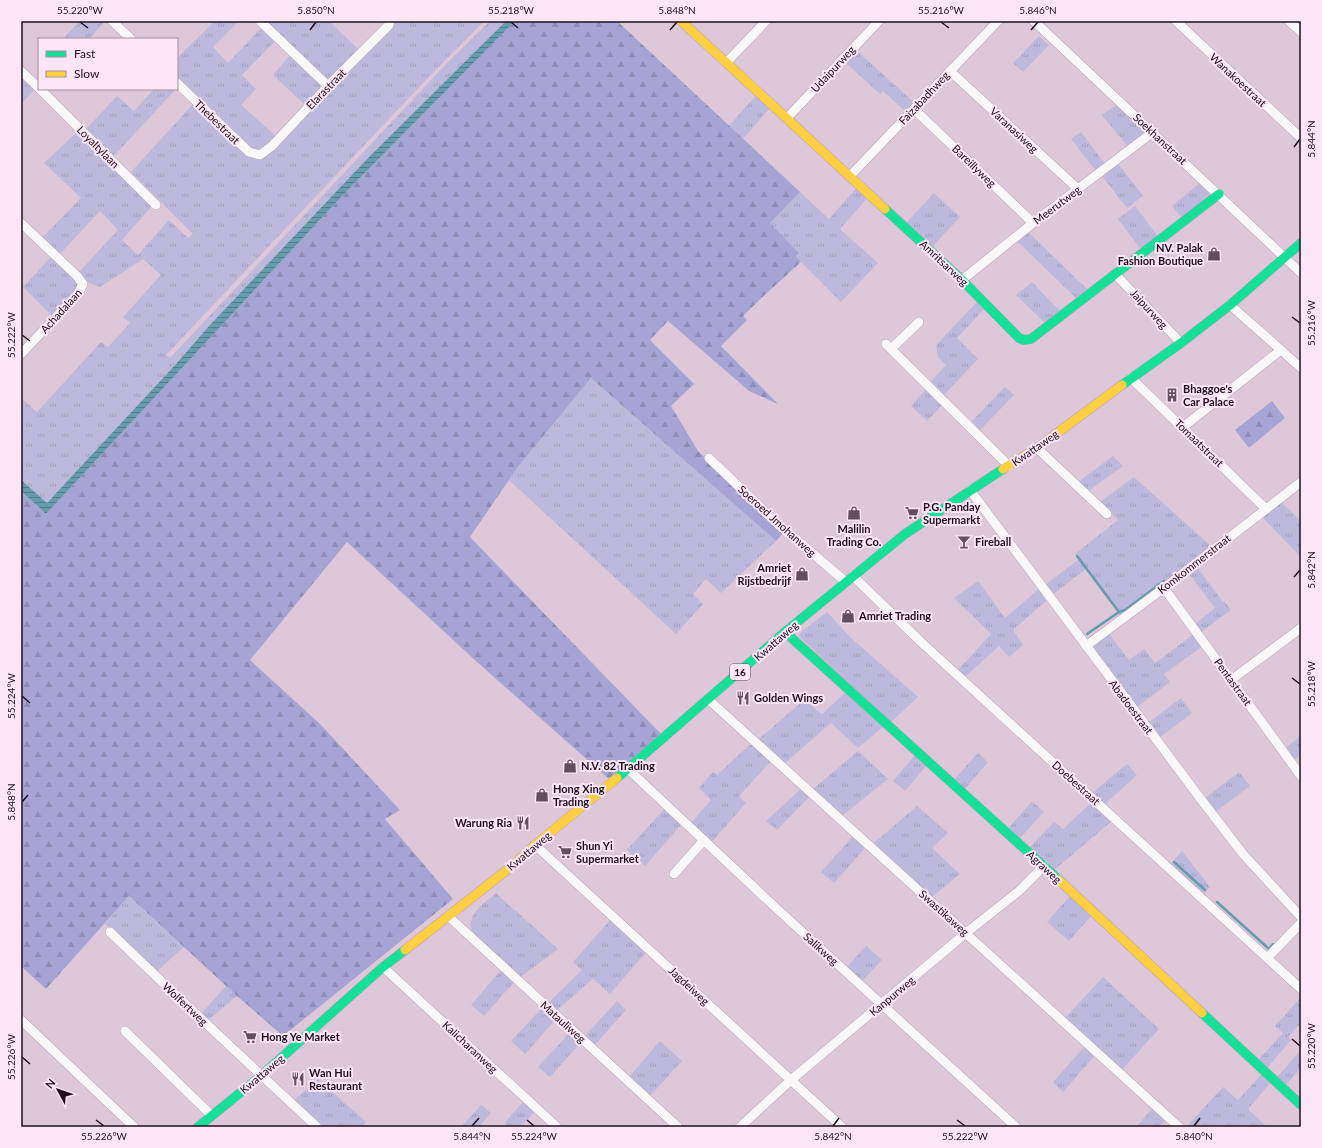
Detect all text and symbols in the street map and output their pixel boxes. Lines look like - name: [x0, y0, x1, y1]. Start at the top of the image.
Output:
- text: 55.220°W: [57, 4, 104, 16]
- text: 5.850°N: [297, 4, 335, 16]
- text: 55.218°W: [488, 4, 535, 16]
- text: 5.848°N: [658, 4, 696, 16]
- text: 55.216°W: [918, 4, 965, 16]
- text: 5.846°N: [1019, 4, 1057, 16]
- legend: [38, 38, 178, 90]
- street label: Udaipurweg: [808, 43, 858, 95]
- text: Fast: [74, 46, 96, 61]
- street label: Wanakoestraat: [1207, 50, 1269, 109]
- text: Slow: [74, 66, 100, 81]
- street label: Elarastraat: [303, 66, 348, 112]
- street label: Faizabadhweg: [896, 68, 952, 127]
- street label: Thebestraat: [192, 97, 243, 146]
- street label: Varanasiweg: [988, 104, 1041, 155]
- street label: Soekhanstraat: [1131, 110, 1190, 167]
- text: 5.844°N: [1305, 120, 1317, 158]
- street label: Loyaltylaan: [75, 123, 122, 170]
- street label: Bareillyweg: [950, 142, 999, 190]
- street label: Meerutweg: [1030, 182, 1083, 227]
- street label: Amritsarweg: [917, 237, 971, 289]
- place label: NV. Palak Fashion Boutique: [1118, 241, 1203, 267]
- shop icon: NV. Palak Fashion Boutique: [1206, 246, 1222, 262]
- street label: Achadalaan: [37, 286, 84, 336]
- street label: Jaipurweg: [1128, 286, 1171, 331]
- text: 55.216°W: [1305, 299, 1317, 346]
- text: 55.222°W: [5, 311, 17, 358]
- place label: Bhaggoe's Car Palace: [1183, 382, 1234, 408]
- building icon: Bhaggoe's Car Palace: [1164, 387, 1180, 403]
- street label: Tomaatstraat: [1172, 416, 1226, 469]
- street label: Kwattaweg: [1009, 427, 1061, 468]
- street label: Soeroed Jmohanweg: [736, 482, 819, 559]
- place label: P.G. Panday Supermarkt: [923, 500, 981, 526]
- shop icon: Malilin Trading Co.: [846, 505, 862, 521]
- supermarket icon: P.G. Panday Supermarkt: [904, 505, 920, 521]
- place label: Malilin Trading Co.: [827, 522, 882, 548]
- street label: Komkommerstraat: [1155, 531, 1233, 596]
- bar icon: Fireball: [956, 534, 972, 550]
- place label: Fireball: [975, 535, 1011, 548]
- text: 5.842°N: [1305, 551, 1317, 589]
- place label: Amriet Rijstbedrijf: [737, 561, 792, 587]
- shop icon: Amriet Rijstbedrijf: [794, 566, 810, 582]
- shop icon: Amriet Trading: [840, 608, 856, 624]
- place label: Amriet Trading: [858, 609, 931, 622]
- street label: Kwattaweg: [751, 618, 800, 663]
- street label: Pentastraat: [1212, 656, 1255, 708]
- text: 55.218°W: [1305, 660, 1317, 707]
- road number: 16: [730, 664, 750, 680]
- text: 55.224°W: [5, 672, 17, 719]
- street label: Abadoestraat: [1107, 677, 1156, 736]
- restaurant icon: Golden Wings: [735, 690, 751, 706]
- place label: Golden Wings: [754, 691, 823, 704]
- shop icon: N.V. 82 Trading: [562, 758, 578, 774]
- street label: Doebestraat: [1050, 758, 1103, 807]
- place label: N.V. 82 Trading: [581, 759, 655, 772]
- place label: Hong Xing Trading: [553, 782, 605, 808]
- text: 5.848°N: [5, 783, 17, 821]
- shop icon: Hong Xing Trading: [534, 787, 550, 803]
- restaurant icon: Warung Ria: [515, 815, 531, 831]
- place label: Warung Ria: [455, 816, 512, 829]
- street label: Kwattaweg: [504, 828, 554, 873]
- place label: Shun Yi Supermarket: [576, 839, 640, 865]
- supermarket icon: Shun Yi Supermarket: [557, 844, 573, 860]
- street label: Agraweg: [1024, 847, 1065, 886]
- street label: Swastikaweg: [917, 887, 972, 939]
- street label: Salikweg: [801, 930, 842, 968]
- street label: Jagdeiweg: [667, 964, 712, 1008]
- street label: Kanpurweg: [866, 973, 917, 1018]
- street label: Wolfertweg: [160, 979, 211, 1028]
- street label: Matauliweg: [538, 998, 589, 1045]
- street label: Kalicharanweg: [440, 1018, 501, 1076]
- text: 55.220°W: [1305, 1022, 1317, 1069]
- supermarket icon: Hong Ye Market: [242, 1029, 258, 1045]
- place label: Hong Ye Market: [261, 1030, 341, 1043]
- text: 55.226°W: [5, 1033, 17, 1080]
- street label: Kwattaweg: [237, 1051, 287, 1096]
- place label: Wan Hui Restaurant: [309, 1066, 363, 1092]
- north arrow: [38, 1070, 78, 1110]
- restaurant icon: Wan Hui Restaurant: [290, 1071, 306, 1087]
- text: N: [42, 1076, 58, 1091]
- text: 55.226°W: [81, 1130, 128, 1142]
- text: 5.844°N: [453, 1130, 491, 1142]
- text: 55.224°W: [511, 1130, 558, 1142]
- text: 5.842°N: [814, 1130, 852, 1142]
- text: 55.222°W: [942, 1130, 989, 1142]
- text: 5.840°N: [1175, 1130, 1213, 1142]

